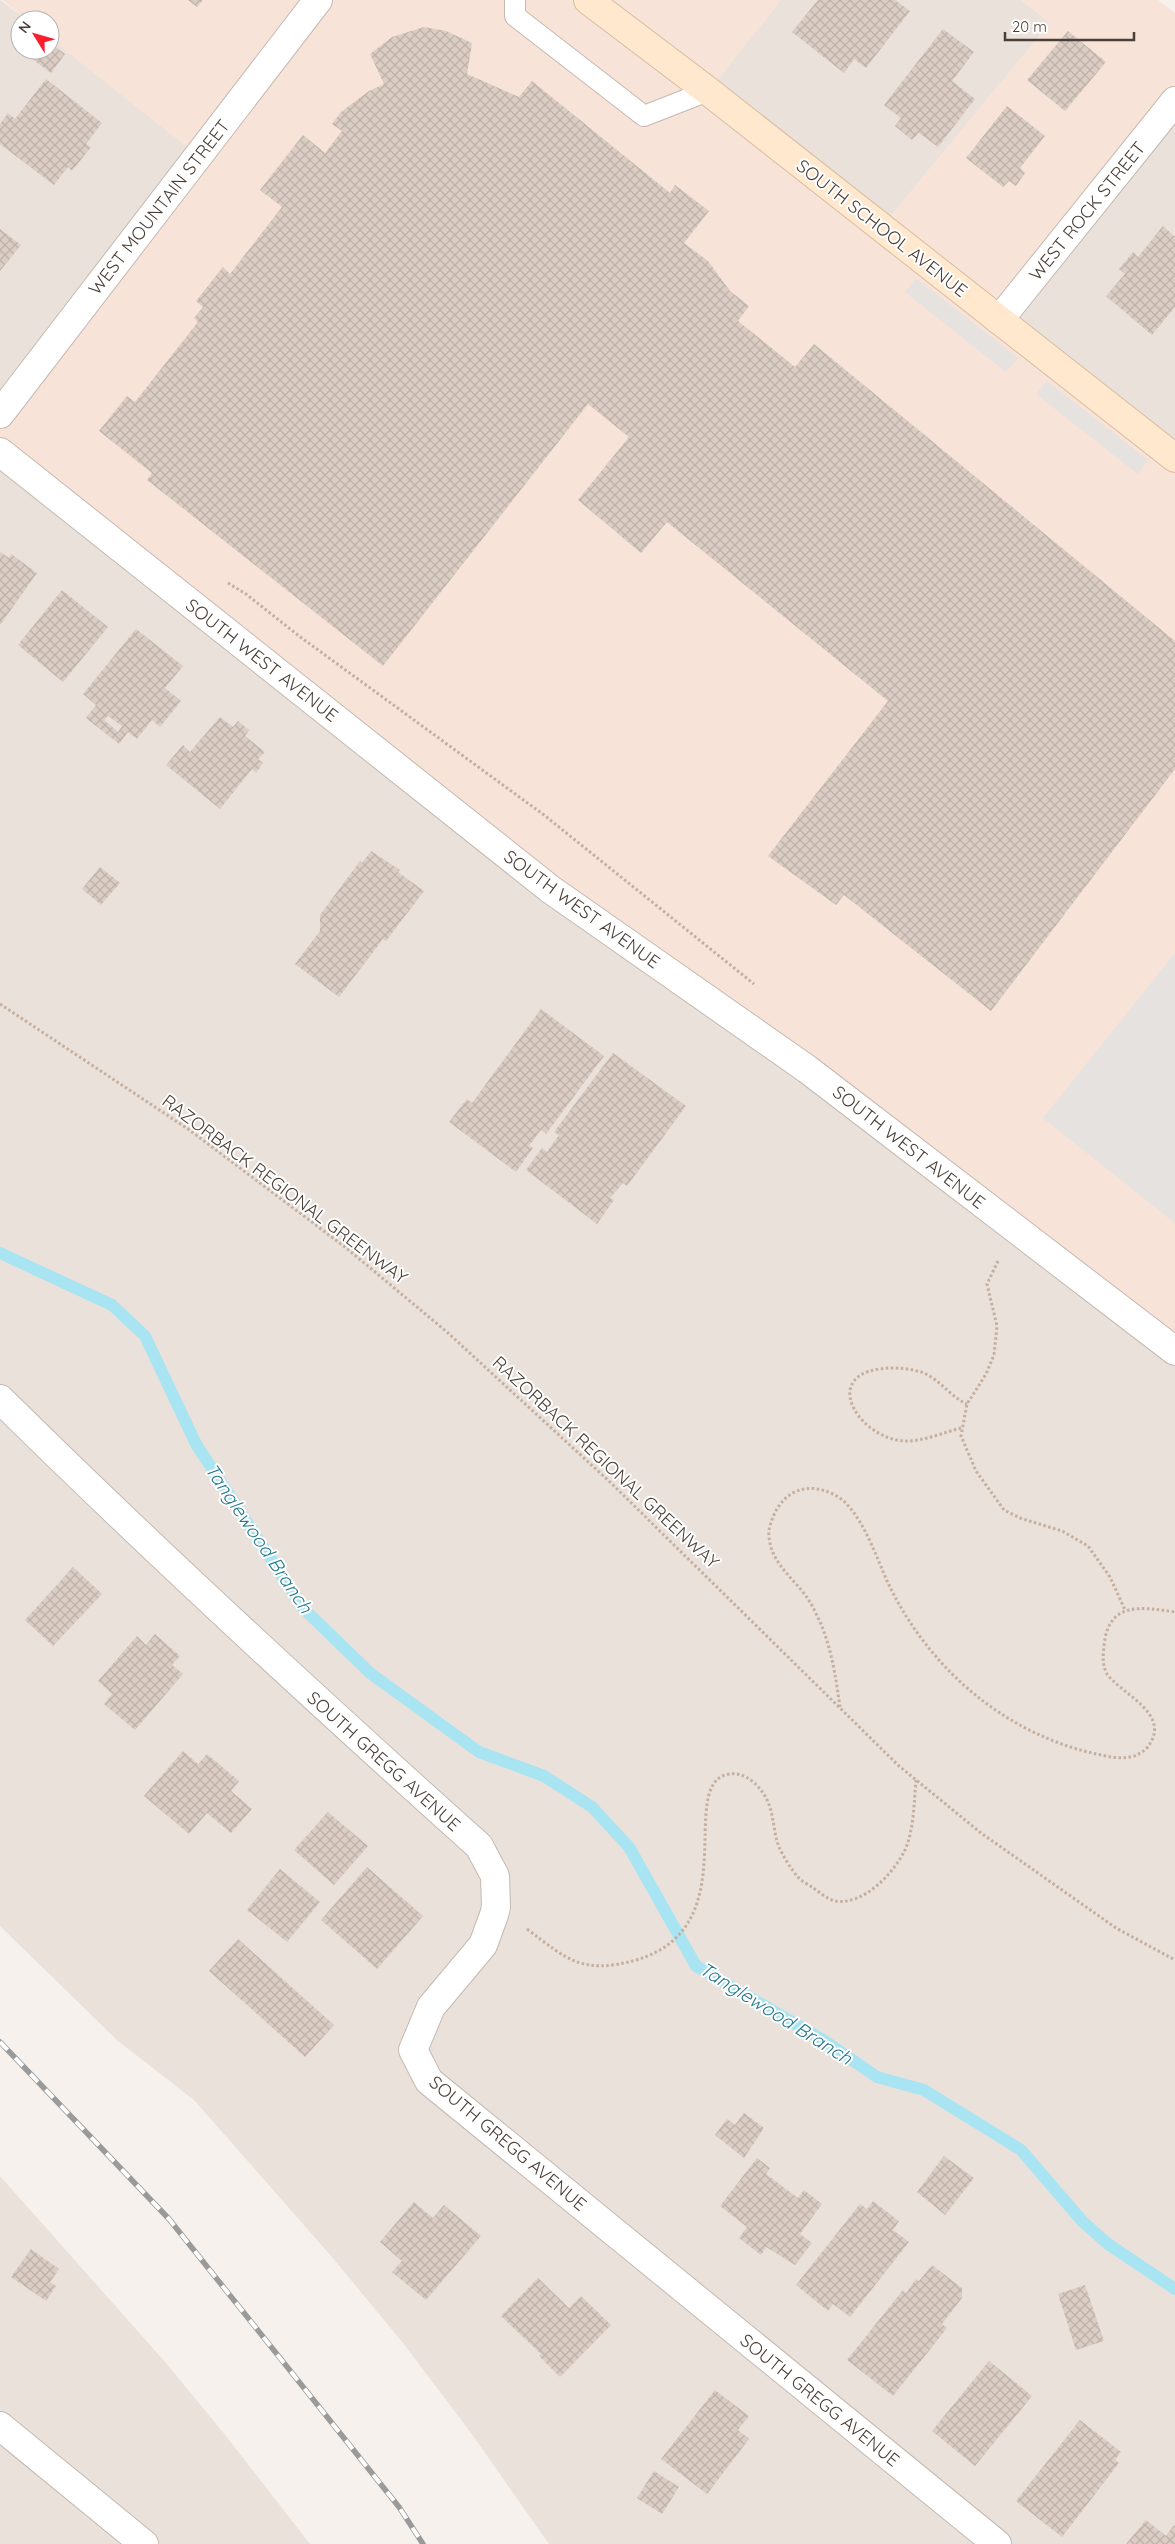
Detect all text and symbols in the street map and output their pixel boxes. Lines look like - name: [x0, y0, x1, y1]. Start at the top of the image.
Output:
- north arrow: [10, 10, 60, 60]
- scale bar: [1005, 10, 1134, 42]
- text: 20 m: [1012, 17, 1047, 36]
- text: N: [14, 18, 35, 37]
- street label: WEST MOUNTAIN STREET: [83, 114, 235, 299]
- street label: WEST ROCK STREET: [1024, 137, 1150, 285]
- street label: SOUTH SCHOOL AVENUE: [792, 154, 972, 302]
- street label: SOUTH WEST AVENUE: [181, 593, 343, 727]
- street label: SOUTH WEST AVENUE: [499, 845, 665, 973]
- street label: SOUTH WEST AVENUE: [828, 1080, 990, 1214]
- street label: RAZORBACK REGIONAL GREENWAY: [158, 1089, 412, 1289]
- street label: RAZORBACK REGIONAL GREENWAY: [488, 1351, 724, 1573]
- water label: Tanglewood Branch: [200, 1459, 319, 1618]
- street label: SOUTH GREGG AVENUE: [303, 1686, 465, 1836]
- water label: Tanglewood Branch: [695, 1956, 858, 2070]
- street label: SOUTH GREGG AVENUE: [425, 2070, 591, 2216]
- street label: SOUTH GREGG AVENUE: [736, 2329, 904, 2471]

